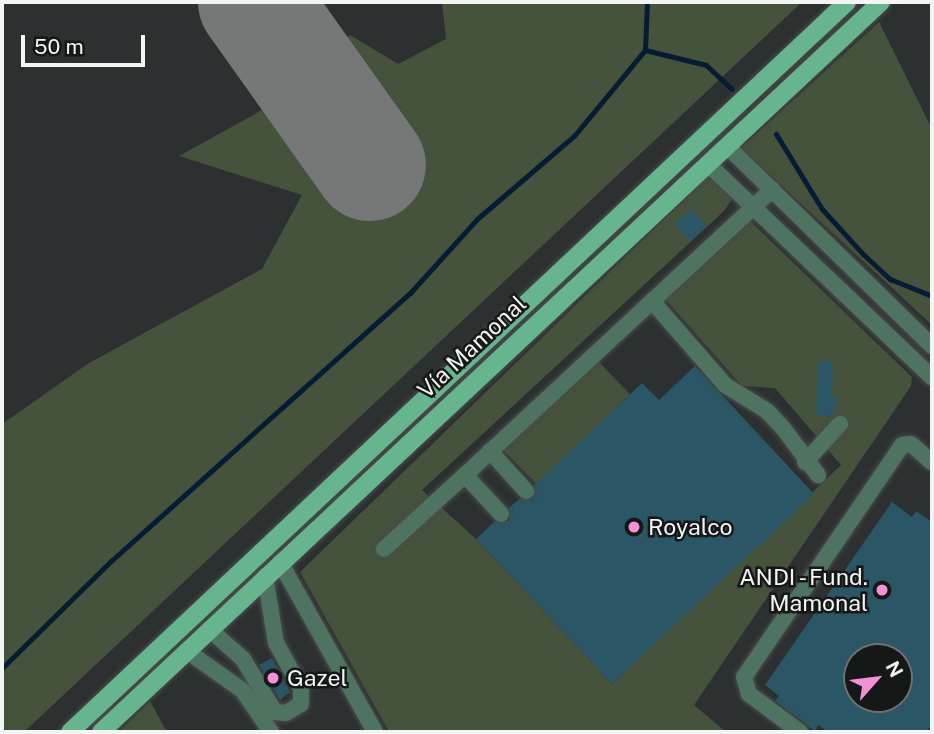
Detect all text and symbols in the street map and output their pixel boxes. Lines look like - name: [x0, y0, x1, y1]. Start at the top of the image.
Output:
- scale bar: [24, 21, 149, 65]
- text: 50 m: [34, 34, 84, 59]
- street label: Vía Mamonal: [412, 290, 532, 404]
- place label: Royalco: [648, 513, 733, 541]
- marker: Royalco: [626, 519, 642, 535]
- place label: ANDI - Fund. Mamonal: [733, 563, 868, 617]
- marker: ANDI - Fund. Mamonal: [874, 582, 890, 598]
- north arrow: [843, 643, 913, 713]
- text: N: [882, 657, 908, 681]
- place label: Gazel: [287, 664, 348, 692]
- marker: Gazel: [265, 670, 281, 686]

